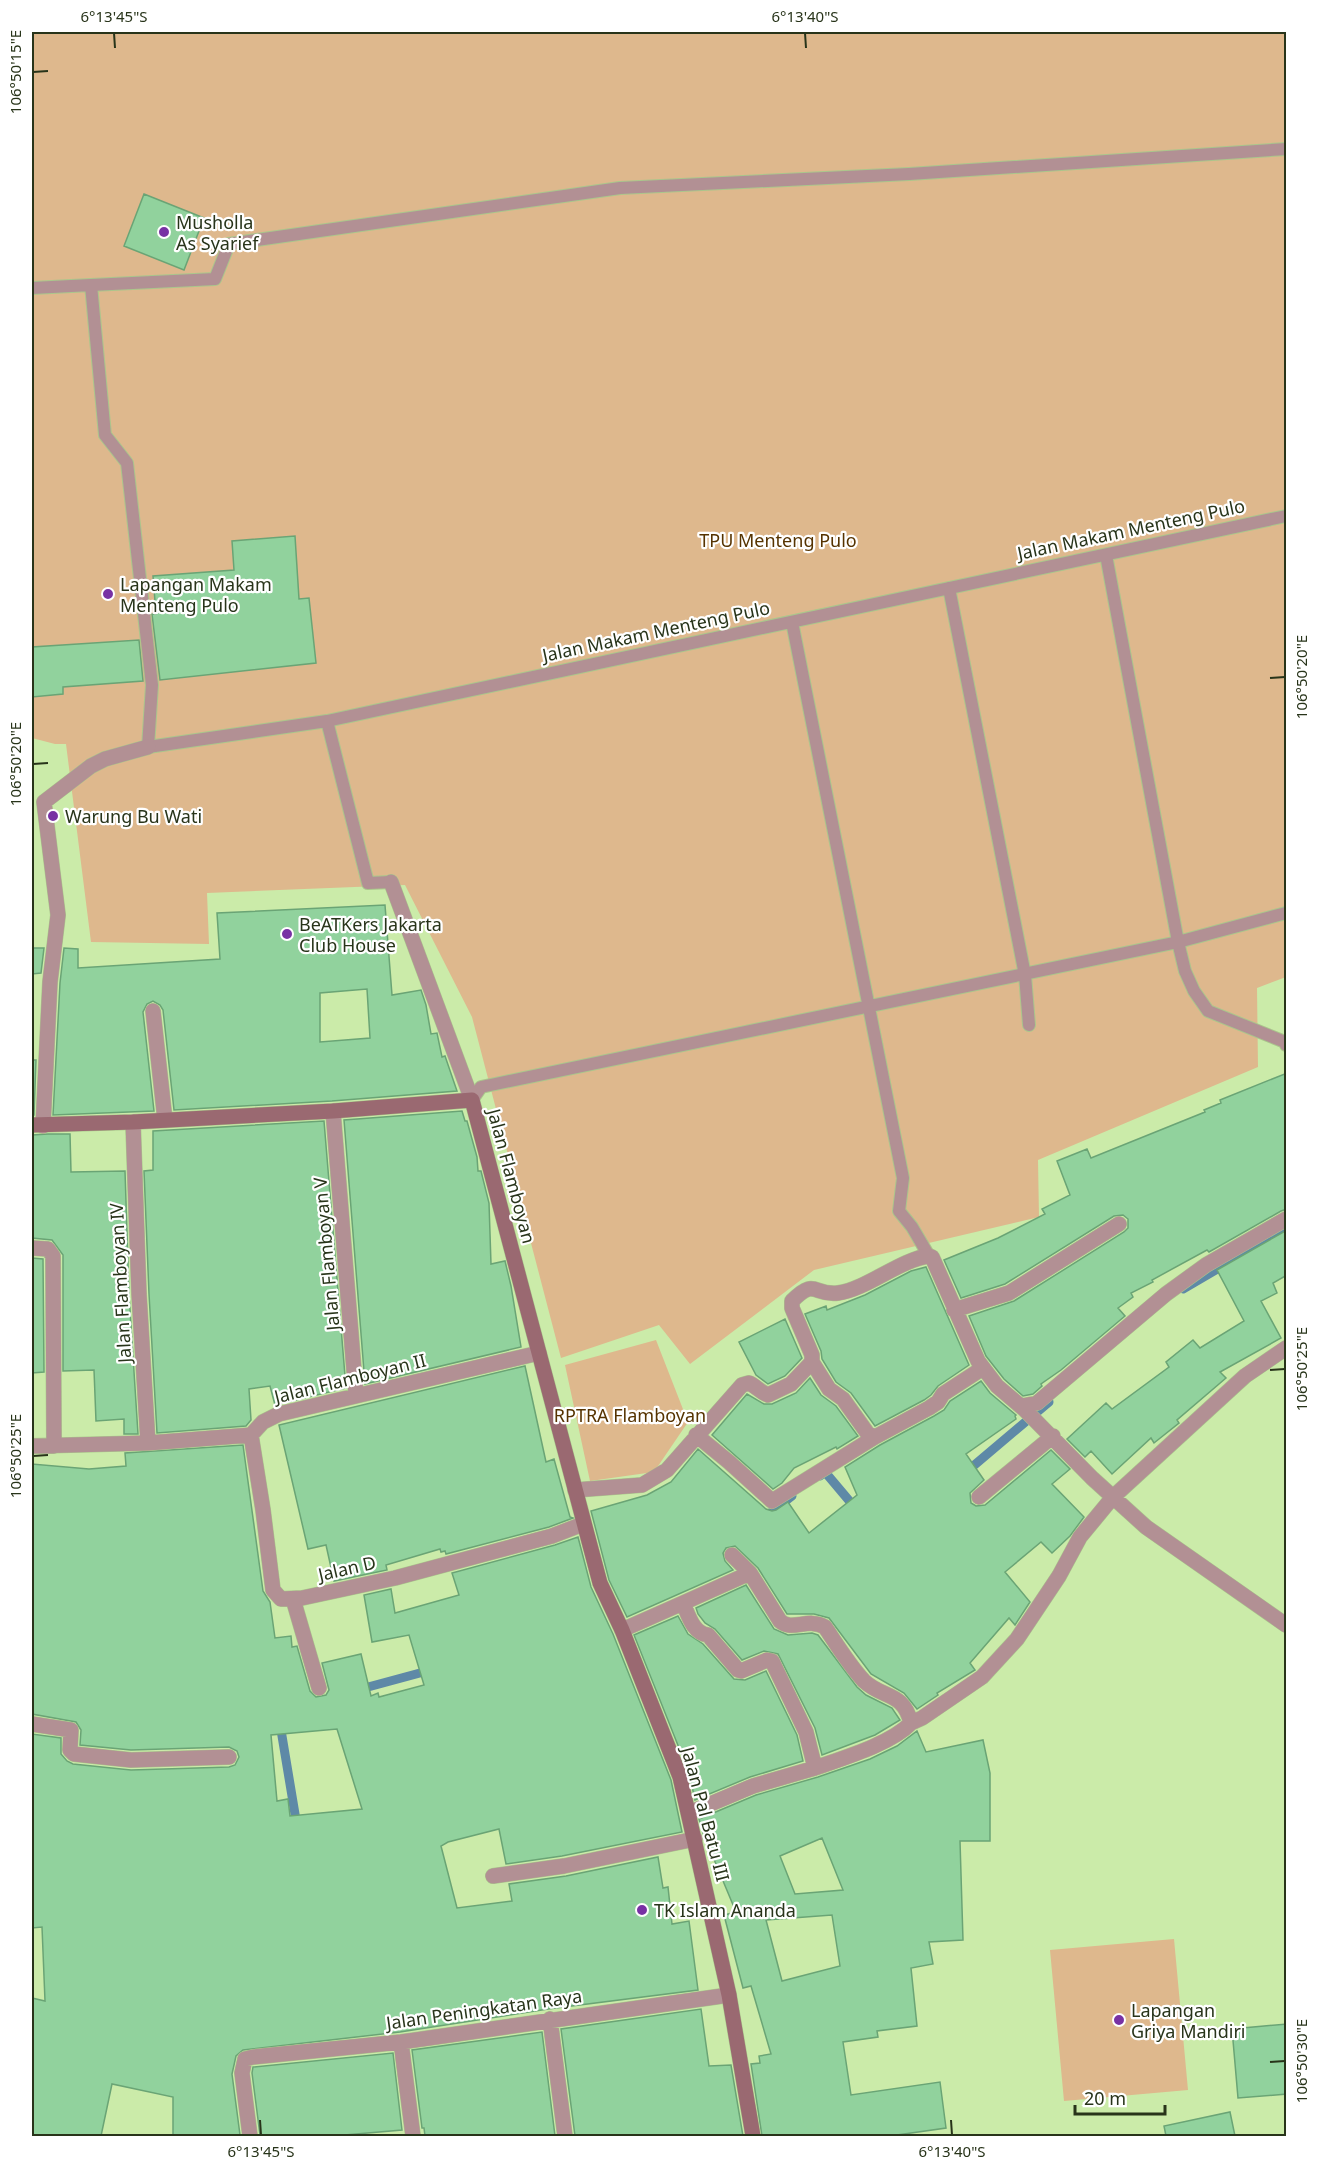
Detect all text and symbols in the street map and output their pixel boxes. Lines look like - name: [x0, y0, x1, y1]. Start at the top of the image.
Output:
- text: 6°13'45"S: [80, 6, 148, 26]
- text: 6°13'40"S: [771, 6, 839, 26]
- text: 106°50'15"E: [5, 30, 25, 114]
- place label: Musholla As Syarief: [176, 210, 259, 255]
- marker: Musholla As Syarief: [157, 225, 171, 239]
- street label: Jalan Makam Menteng Pulo: [1013, 493, 1247, 565]
- park label: TPU Menteng Pulo: [699, 528, 857, 552]
- place label: Lapangan Makam Menteng Pulo: [120, 572, 272, 617]
- marker: Lapangan Makam Menteng Pulo: [101, 587, 115, 601]
- street label: Jalan Makam Menteng Pulo: [538, 595, 772, 667]
- text: 106°50'20"E: [1291, 635, 1311, 719]
- text: 106°50'20"E: [5, 722, 25, 806]
- place label: Warung Bu Wati: [65, 804, 202, 828]
- marker: Warung Bu Wati: [46, 809, 60, 823]
- place label: BeATKers Jakarta Club House: [299, 912, 442, 957]
- marker: BeATKers Jakarta Club House: [280, 927, 294, 941]
- street label: Jalan Flamboyan: [482, 1104, 542, 1246]
- street label: Jalan Flamboyan V: [307, 1176, 345, 1334]
- street label: Jalan Flamboyan IV: [104, 1202, 136, 1366]
- text: 106°50'25"E: [1291, 1327, 1311, 1411]
- street label: Jalan Flamboyan II: [270, 1348, 428, 1409]
- park label: RPTRA Flamboyan: [554, 1403, 706, 1427]
- text: 106°50'25"E: [5, 1414, 25, 1498]
- street label: Jalan D: [314, 1550, 378, 1587]
- street label: Jalan Pal Batu III: [676, 1742, 735, 1884]
- place label: TK Islam Ananda: [654, 1898, 796, 1922]
- marker: TK Islam Ananda: [635, 1903, 649, 1917]
- street label: Jalan Peningkatan Raya: [383, 1983, 583, 2035]
- place label: Lapangan Griya Mandiri: [1131, 1998, 1245, 2043]
- marker: Lapangan Griya Mandiri: [1112, 2013, 1126, 2027]
- text: 106°50'30"E: [1291, 2019, 1311, 2103]
- scale bar: [1075, 2078, 1165, 2116]
- text: 20 m: [1084, 2086, 1126, 2110]
- text: 6°13'45"S: [227, 2141, 295, 2161]
- text: 6°13'40"S: [918, 2141, 986, 2161]

